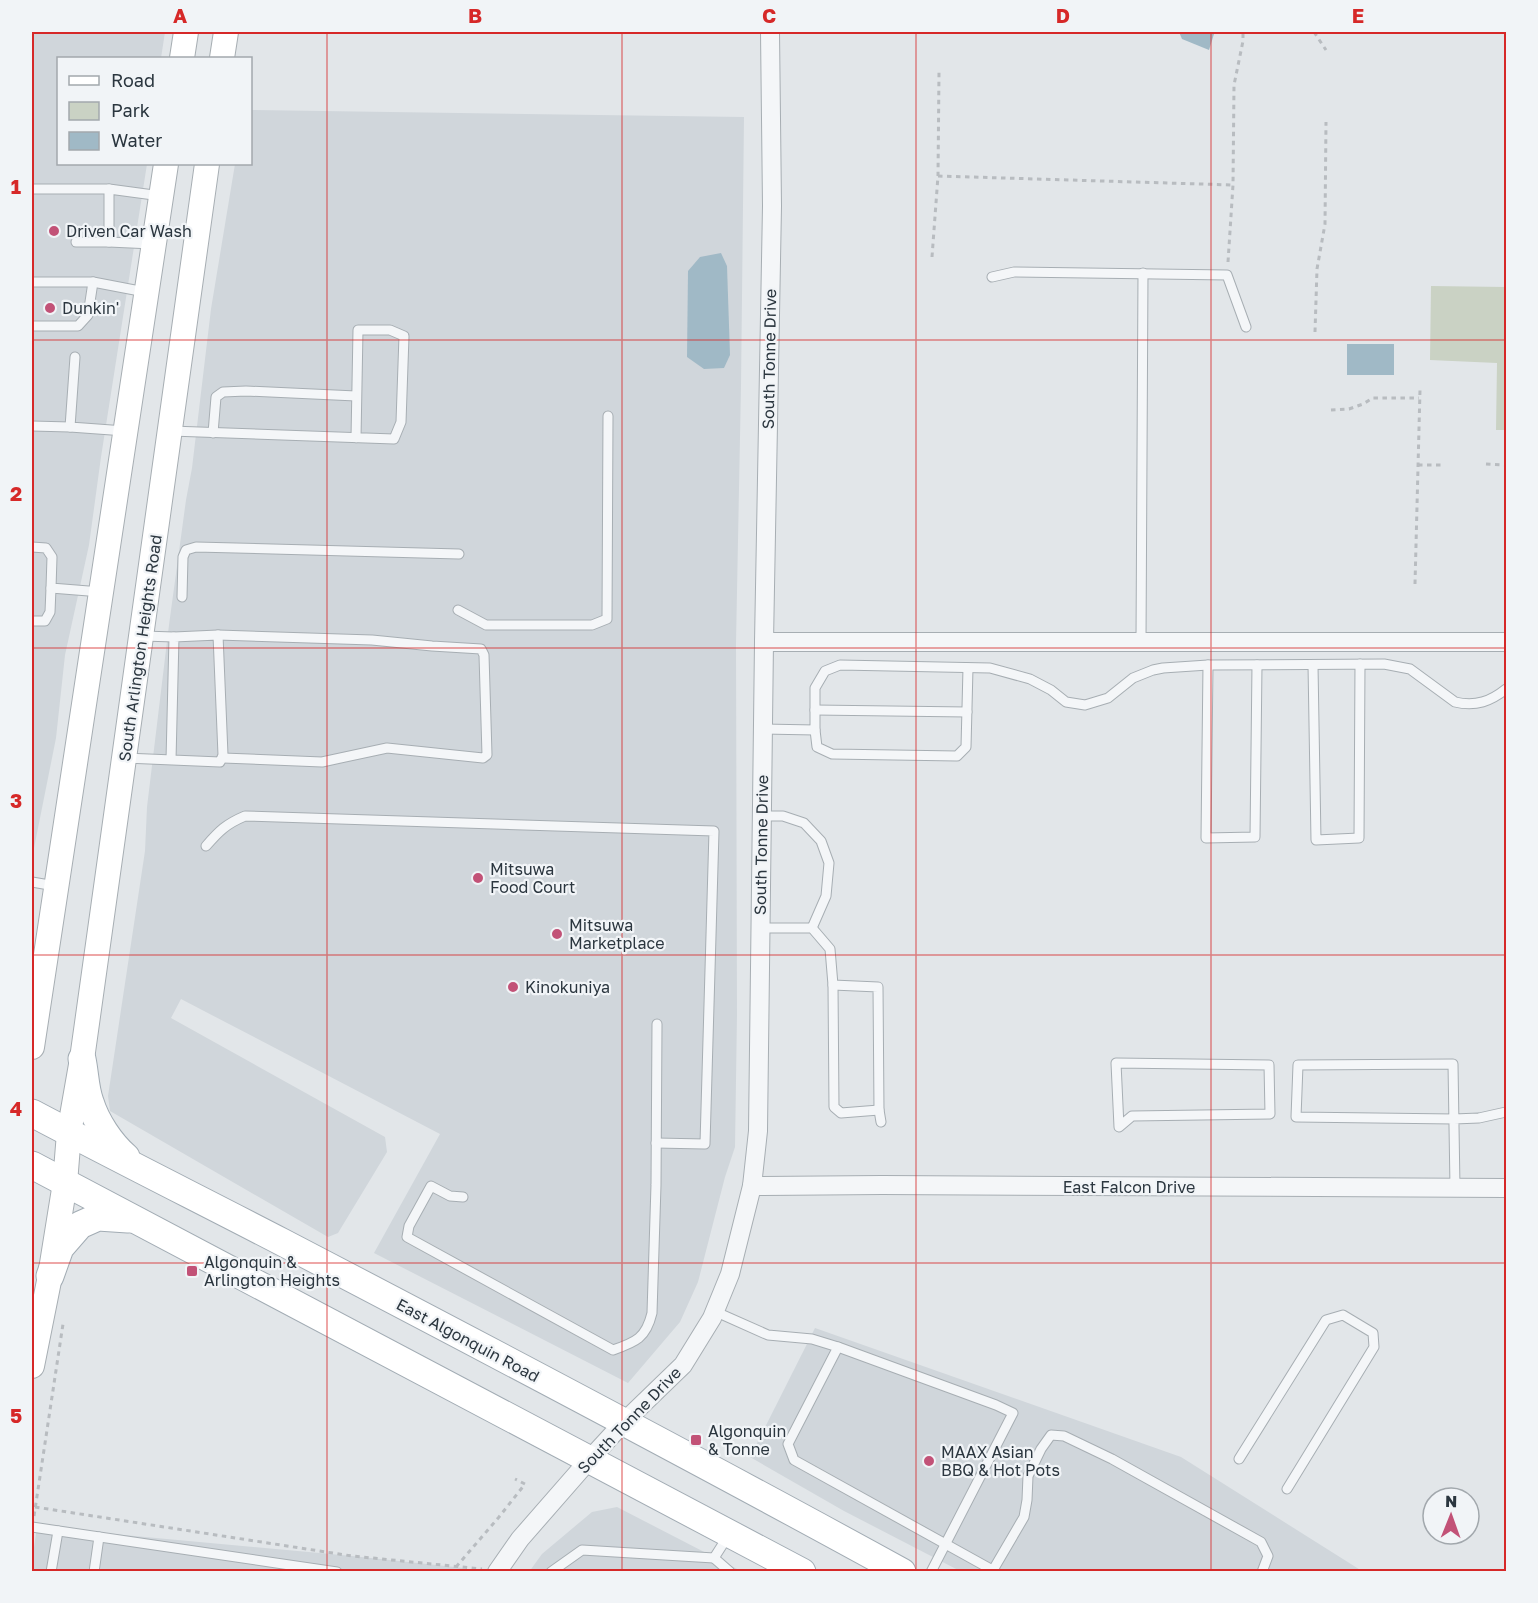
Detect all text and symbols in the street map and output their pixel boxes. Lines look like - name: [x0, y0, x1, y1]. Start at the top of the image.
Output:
- text: A: [173, 3, 187, 27]
- text: B: [468, 3, 482, 27]
- text: C: [762, 3, 776, 27]
- text: D: [1056, 3, 1070, 27]
- text: E: [1352, 3, 1364, 27]
- legend: [57, 57, 252, 165]
- text: Road: [111, 69, 155, 91]
- text: Park: [111, 99, 150, 121]
- text: Water: [111, 129, 162, 151]
- text: 1: [11, 174, 21, 198]
- place label: Driven Car Wash: [66, 221, 192, 241]
- marker: Driven Car Wash: [47, 224, 61, 238]
- street label: South Tonne Drive: [758, 289, 780, 429]
- place label: Dunkin': [62, 298, 119, 318]
- marker: Dunkin': [43, 301, 57, 315]
- text: 2: [10, 481, 22, 505]
- street label: South Arlington Heights Road: [114, 533, 166, 763]
- street label: South Tonne Drive: [750, 775, 772, 915]
- text: 3: [10, 788, 22, 812]
- place label: Mitsuwa Food Court: [490, 859, 576, 897]
- marker: Mitsuwa Food Court: [471, 871, 485, 885]
- place label: Mitsuwa Marketplace: [569, 915, 664, 953]
- marker: Mitsuwa Marketplace: [550, 927, 564, 941]
- place label: Kinokuniya: [525, 977, 610, 997]
- marker: Kinokuniya: [506, 980, 520, 994]
- text: 4: [10, 1096, 22, 1120]
- street label: East Falcon Drive: [1063, 1177, 1195, 1197]
- place label: Algonquin & Arlington Heights: [204, 1252, 340, 1290]
- marker: Algonquin & Arlington Heights: [185, 1264, 199, 1278]
- street label: East Algonquin Road: [393, 1294, 543, 1386]
- street label: South Tonne Drive: [573, 1363, 685, 1477]
- text: 5: [10, 1403, 22, 1427]
- place label: Algonquin & Tonne: [708, 1421, 786, 1459]
- marker: Algonquin & Tonne: [689, 1433, 703, 1447]
- place label: MAAX Asian BBQ & Hot Pots: [941, 1442, 1060, 1480]
- marker: MAAX Asian BBQ & Hot Pots: [922, 1454, 936, 1468]
- north arrow: [1421, 1486, 1481, 1546]
- text: N: [1445, 1491, 1458, 1511]

